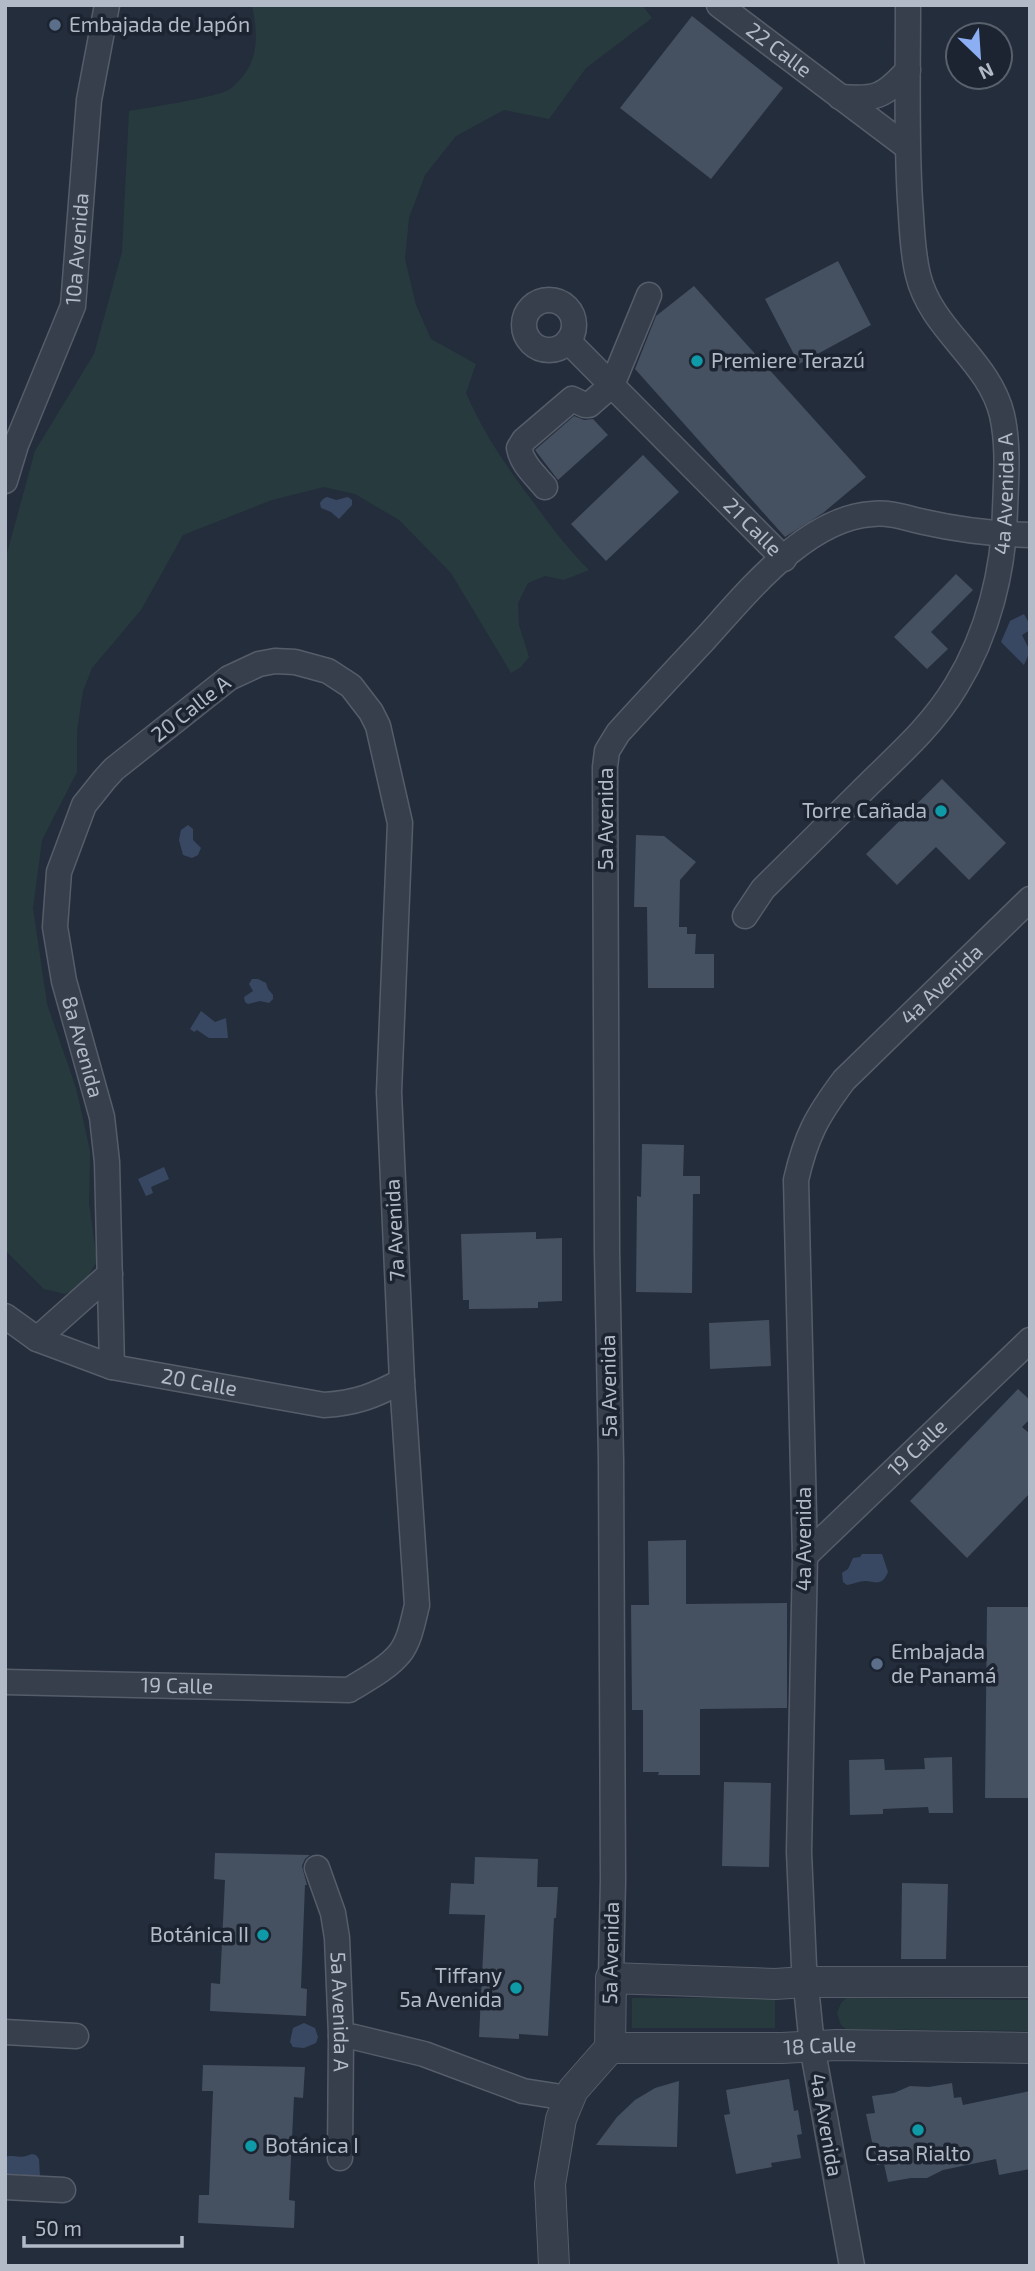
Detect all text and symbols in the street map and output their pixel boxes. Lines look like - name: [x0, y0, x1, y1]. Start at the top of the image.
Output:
- place label: Embajada de Japón: [69, 11, 250, 37]
- street label: 22 Calle: [742, 16, 817, 82]
- marker: Embajada de Japón: [47, 17, 63, 33]
- north arrow: [944, 21, 1014, 91]
- text: N: [975, 59, 997, 85]
- street label: 10a Avenida: [59, 192, 93, 306]
- place label: Premiere Terazú: [711, 347, 865, 372]
- marker: Premiere Terazú: [689, 353, 705, 369]
- street label: 4a Avenida A: [988, 432, 1018, 556]
- street label: 21 Calle: [719, 492, 788, 560]
- street label: 20 Calle A: [145, 669, 235, 746]
- street label: 5a Avenida: [592, 768, 617, 870]
- place label: Torre Cañada: [802, 797, 927, 822]
- marker: Torre Cañada: [933, 803, 949, 819]
- street label: 4a Avenida: [895, 938, 987, 1029]
- street label: 8a Avenida: [58, 993, 110, 1100]
- street label: 7a Avenida: [378, 1178, 409, 1282]
- street label: 5a Avenida: [594, 1334, 621, 1438]
- street label: 20 Calle: [160, 1362, 239, 1400]
- street label: 19 Calle: [882, 1413, 951, 1481]
- street label: 4a Avenida: [790, 1487, 815, 1591]
- place label: Embajada de Panamá: [891, 1638, 996, 1687]
- marker: Embajada de Panamá: [869, 1656, 885, 1672]
- street label: 19 Calle: [141, 1671, 213, 1698]
- street label: 5a Avenida: [596, 1901, 623, 2005]
- place label: Botánica II: [150, 1921, 249, 1946]
- marker: Botánica II: [255, 1927, 271, 1943]
- street label: 5a Avenida A: [327, 1951, 355, 2072]
- place label: Tiffany 5a Avenida: [399, 1962, 502, 2011]
- marker: Tiffany 5a Avenida: [508, 1980, 524, 1996]
- street label: 18 Calle: [783, 2031, 857, 2059]
- street label: 4a Avenida: [806, 2071, 849, 2178]
- marker: Casa Rialto: [910, 2122, 926, 2138]
- place label: Botánica I: [265, 2132, 359, 2157]
- marker: Botánica I: [243, 2138, 259, 2154]
- place label: Casa Rialto: [865, 2140, 971, 2165]
- scale bar: [24, 2204, 182, 2248]
- text: 50 m: [35, 2215, 82, 2240]

